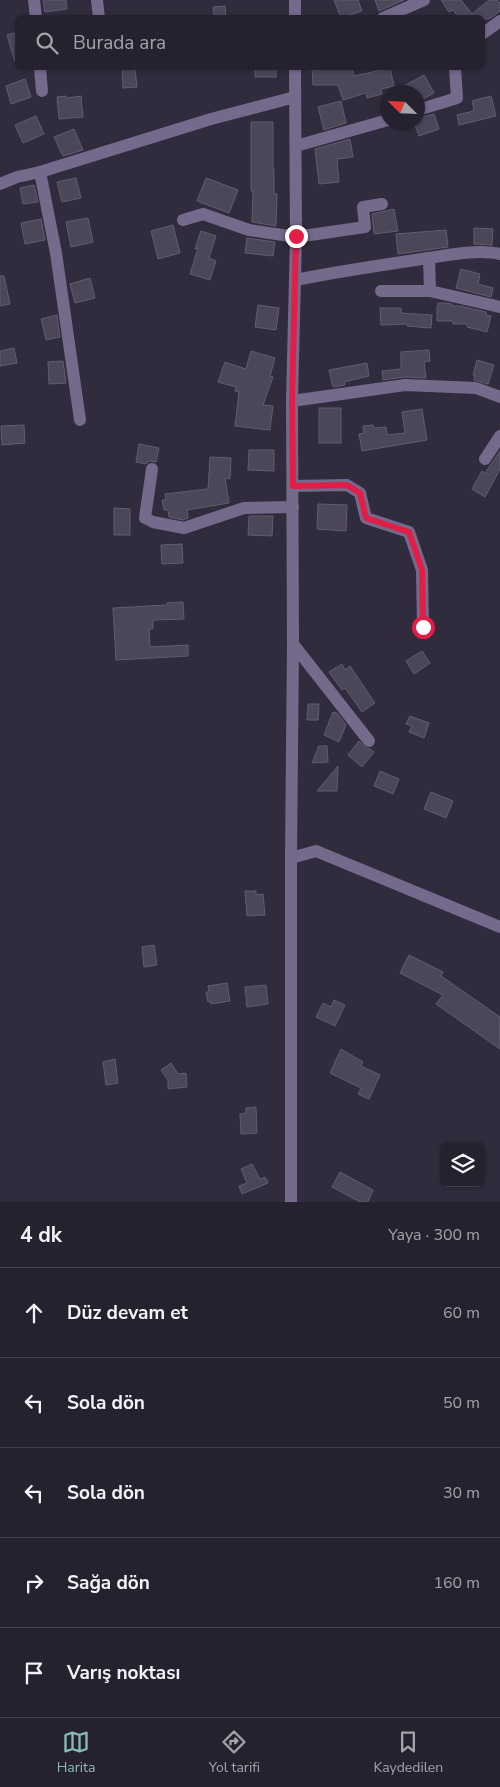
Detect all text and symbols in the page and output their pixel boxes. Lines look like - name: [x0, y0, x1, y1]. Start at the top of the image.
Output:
- search box: [15, 15, 485, 70]
- icon: search: [33, 29, 61, 57]
- text: Burada ara: [73, 30, 166, 56]
- north arrow: [380, 85, 425, 130]
- route end: [285, 225, 308, 248]
- route start: [412, 616, 435, 639]
- map controls: [440, 1142, 485, 1187]
- button: layers: [440, 1142, 485, 1187]
- text: 4 dk: [20, 1221, 62, 1249]
- text: Yaya · 300 m: [388, 1224, 480, 1246]
- icon: ahead: [20, 1299, 48, 1327]
- text: Düz devam et: [67, 1300, 188, 1326]
- text: 60 m: [443, 1302, 480, 1324]
- icon: left: [20, 1389, 48, 1417]
- text: Sola dön: [67, 1390, 145, 1416]
- text: 50 m: [443, 1392, 480, 1414]
- icon: left: [20, 1479, 48, 1507]
- text: Sola dön: [67, 1480, 145, 1506]
- text: 30 m: [443, 1482, 480, 1504]
- icon: right: [20, 1569, 48, 1597]
- text: Sağa dön: [67, 1570, 150, 1596]
- text: 160 m: [433, 1572, 480, 1594]
- icon: arrive: [20, 1659, 48, 1687]
- text: Varış noktası: [67, 1660, 180, 1686]
- tab: Harita: [57, 1728, 95, 1777]
- tab: Yol tarifi: [209, 1728, 260, 1777]
- tab: Kaydedilen: [373, 1728, 443, 1777]

